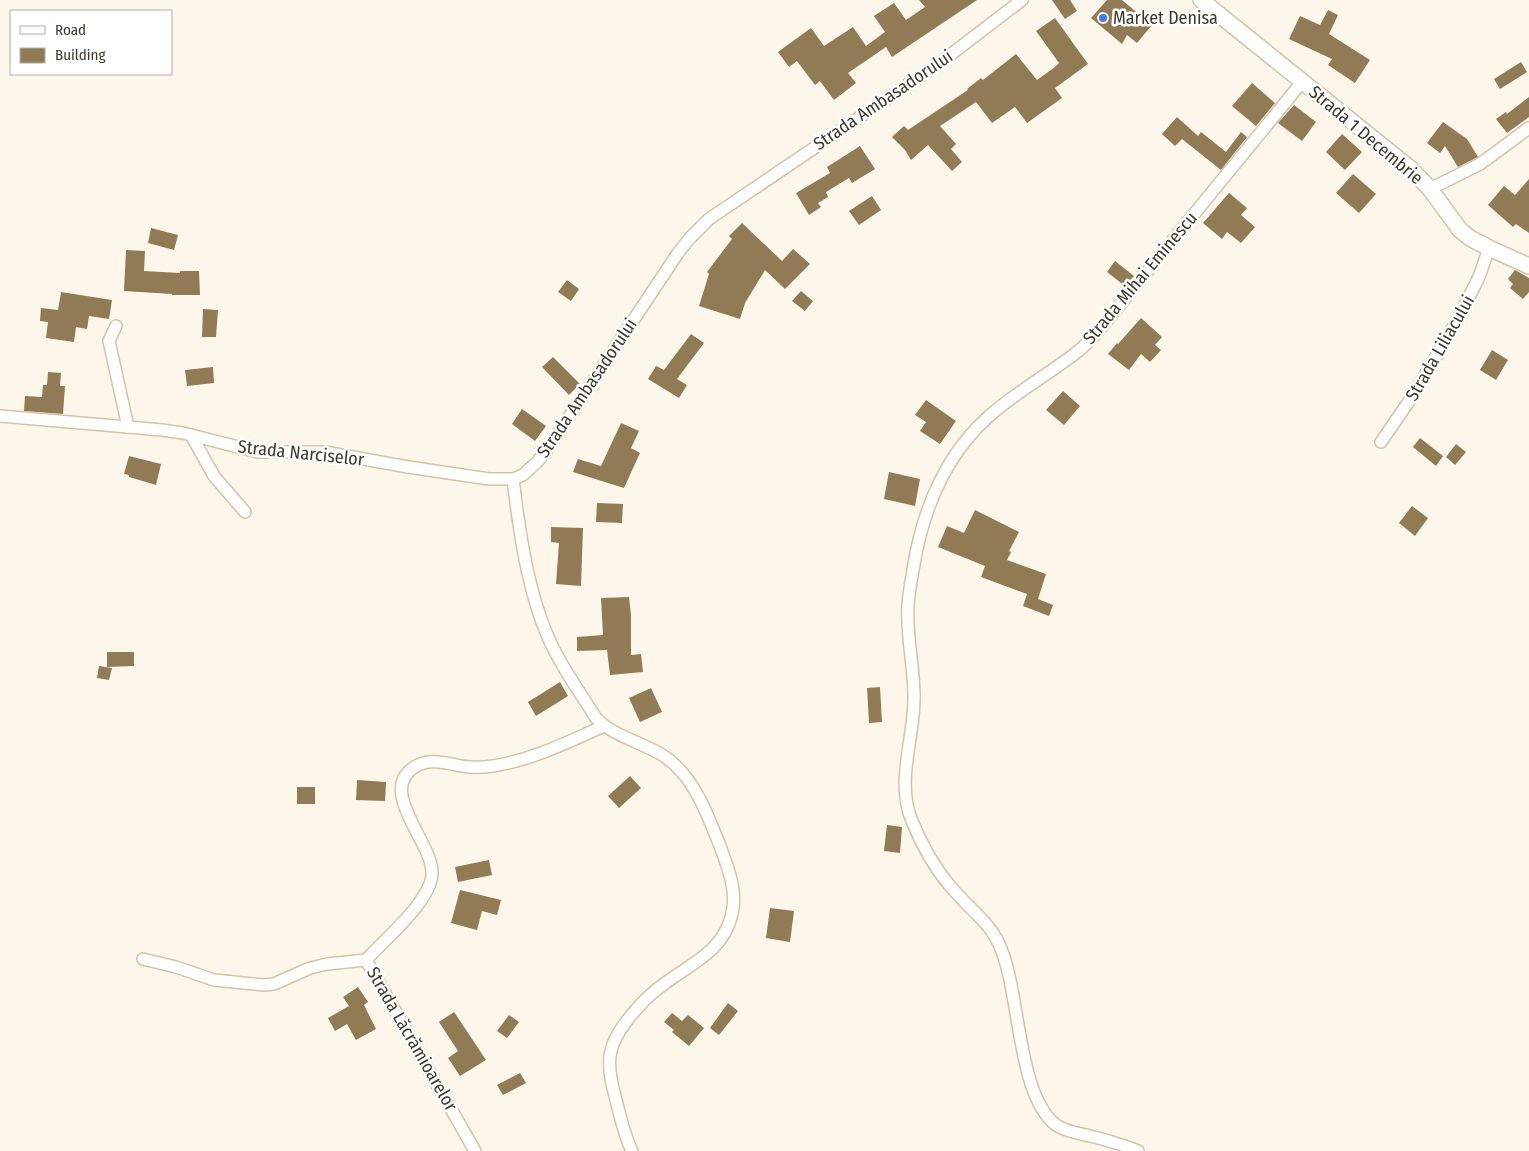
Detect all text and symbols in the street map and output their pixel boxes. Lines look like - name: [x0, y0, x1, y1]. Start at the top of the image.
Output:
- place label: Market Denisa: [1113, 7, 1218, 29]
- legend: [10, 10, 172, 75]
- marker: Market Denisa: [1097, 12, 1109, 24]
- text: Road: [55, 21, 86, 39]
- street label: Strada Ambasadorului: [809, 45, 957, 155]
- text: Building: [55, 46, 106, 64]
- street label: Strada 1 Decembrie: [1305, 81, 1428, 189]
- street label: Strada Mihai Eminescu: [1078, 207, 1202, 349]
- street label: Strada Liliacului: [1401, 291, 1479, 405]
- street label: Strada Ambasadorului: [532, 314, 642, 462]
- street label: Strada Narciselor: [237, 435, 366, 471]
- street label: Strada Lăcrămioarelor: [362, 963, 463, 1116]

